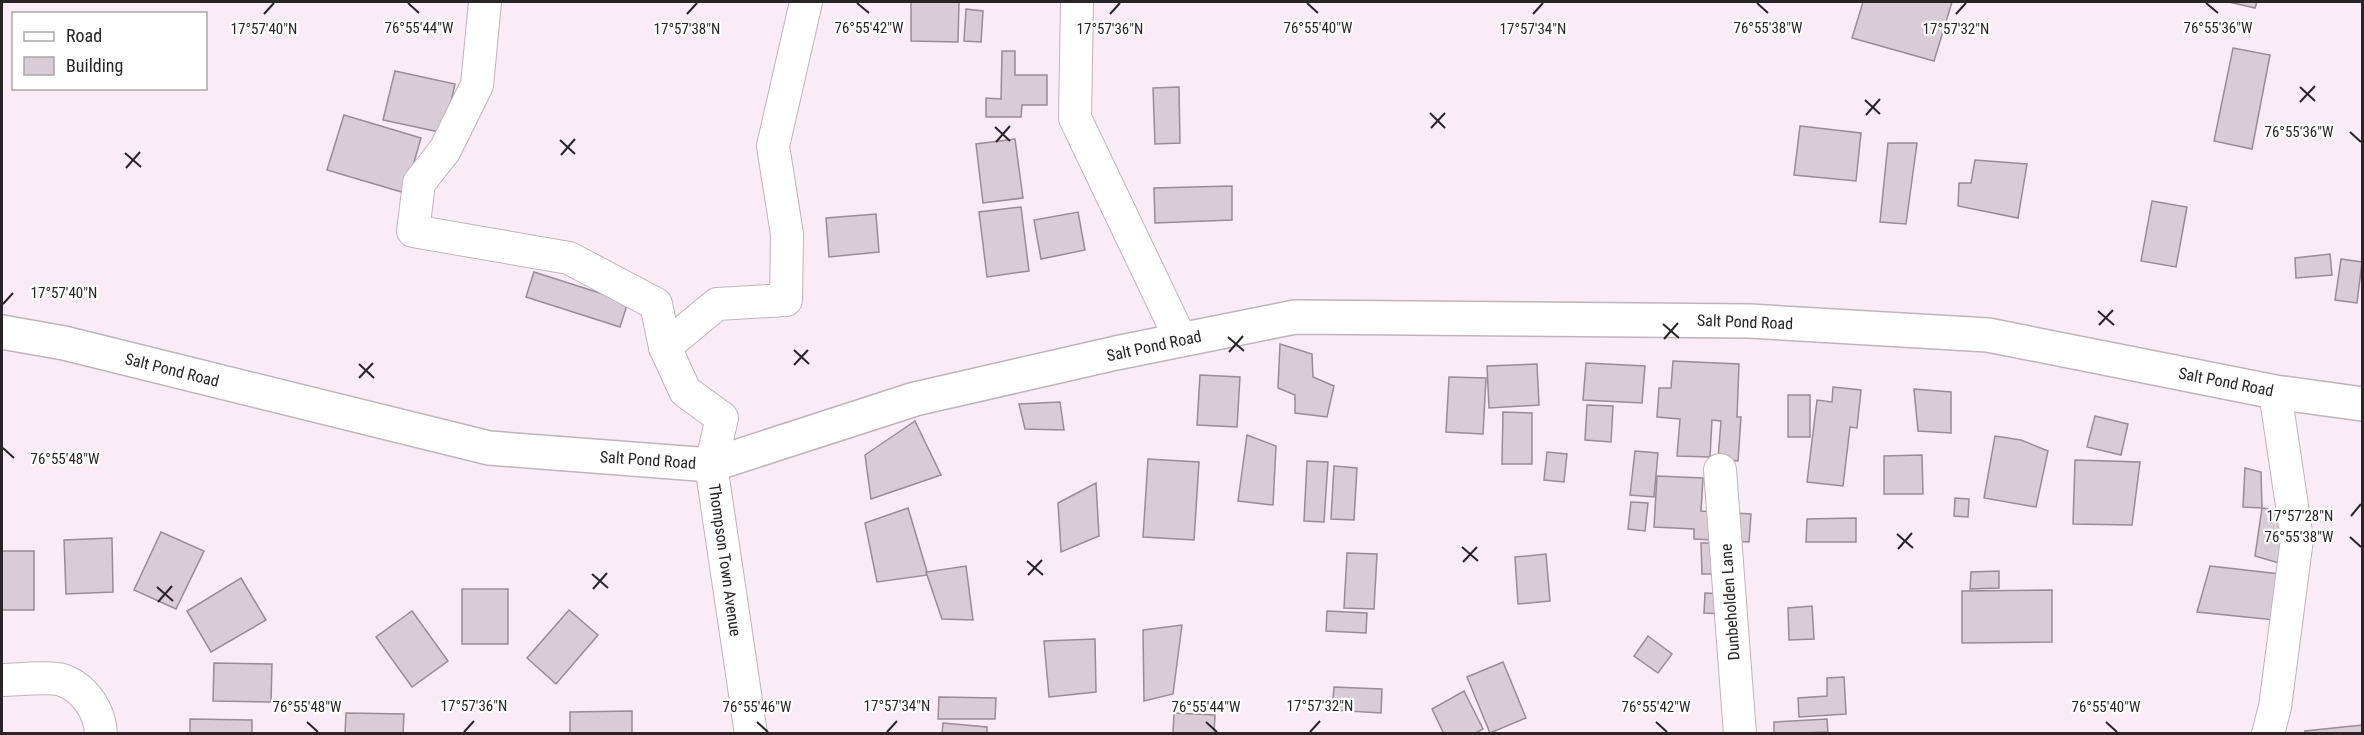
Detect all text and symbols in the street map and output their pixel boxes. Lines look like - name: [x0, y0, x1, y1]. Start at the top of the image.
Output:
- legend: [12, 12, 207, 90]
- text: 76°55'44"W: [385, 19, 454, 37]
- text: 76°55'42"W: [835, 19, 904, 37]
- text: 76°55'40"W: [1284, 19, 1353, 37]
- text: 76°55'38"W: [1734, 19, 1803, 37]
- text: 76°55'36"W: [2184, 19, 2253, 37]
- text: 17°57'40"N: [231, 20, 297, 38]
- text: 17°57'38"N: [654, 20, 720, 38]
- text: 17°57'36"N: [1077, 20, 1143, 38]
- text: 17°57'34"N: [1500, 20, 1566, 38]
- text: 17°57'32"N: [1923, 20, 1989, 38]
- text: Road: [66, 25, 102, 46]
- text: Building: [66, 55, 123, 76]
- text: 76°55'36"W: [2265, 123, 2334, 141]
- text: 17°57'40"N: [31, 284, 97, 302]
- street label: Salt Pond Road: [1697, 311, 1793, 333]
- street label: Salt Pond Road: [1105, 327, 1203, 365]
- street label: Salt Pond Road: [123, 349, 221, 391]
- street label: Salt Pond Road: [2177, 363, 2275, 401]
- street label: Salt Pond Road: [599, 447, 697, 473]
- text: 76°55'48"W: [31, 450, 100, 468]
- street label: Thompson Town Avenue: [705, 482, 745, 638]
- text: 17°57'28"N: [2267, 507, 2333, 525]
- text: 76°55'38"W: [2265, 528, 2334, 546]
- street label: Dunbeholden Lane: [1716, 543, 1744, 661]
- text: 17°57'36"N: [441, 697, 507, 715]
- text: 17°57'34"N: [864, 697, 930, 715]
- text: 17°57'32"N: [1287, 697, 1353, 715]
- text: 76°55'48"W: [273, 698, 342, 716]
- text: 76°55'46"W: [723, 698, 792, 716]
- text: 76°55'44"W: [1172, 698, 1241, 716]
- text: 76°55'42"W: [1622, 698, 1691, 716]
- text: 76°55'40"W: [2072, 698, 2141, 716]

